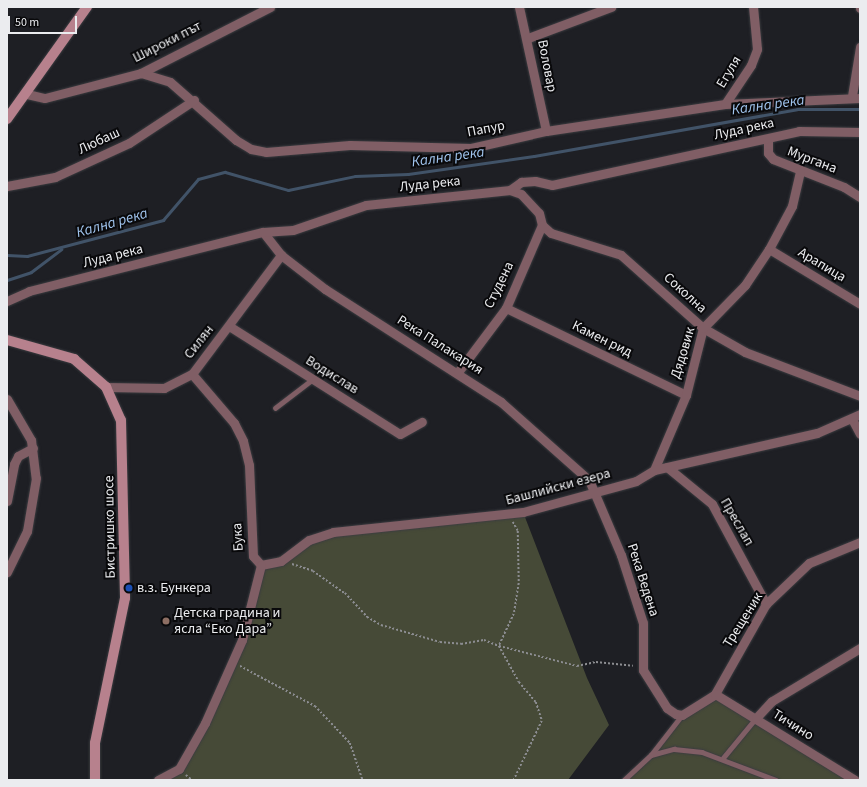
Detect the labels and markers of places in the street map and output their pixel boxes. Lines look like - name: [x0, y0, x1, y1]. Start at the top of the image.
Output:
- place label: в.з. Бункера: [137, 580, 211, 596]
- marker: в.з. Бункера: [124, 583, 134, 593]
- place label: Детска градина и ясла “Еко Дара”: [174, 605, 281, 638]
- marker: Детска градина и ясла “Еко Дара”: [161, 616, 171, 626]

